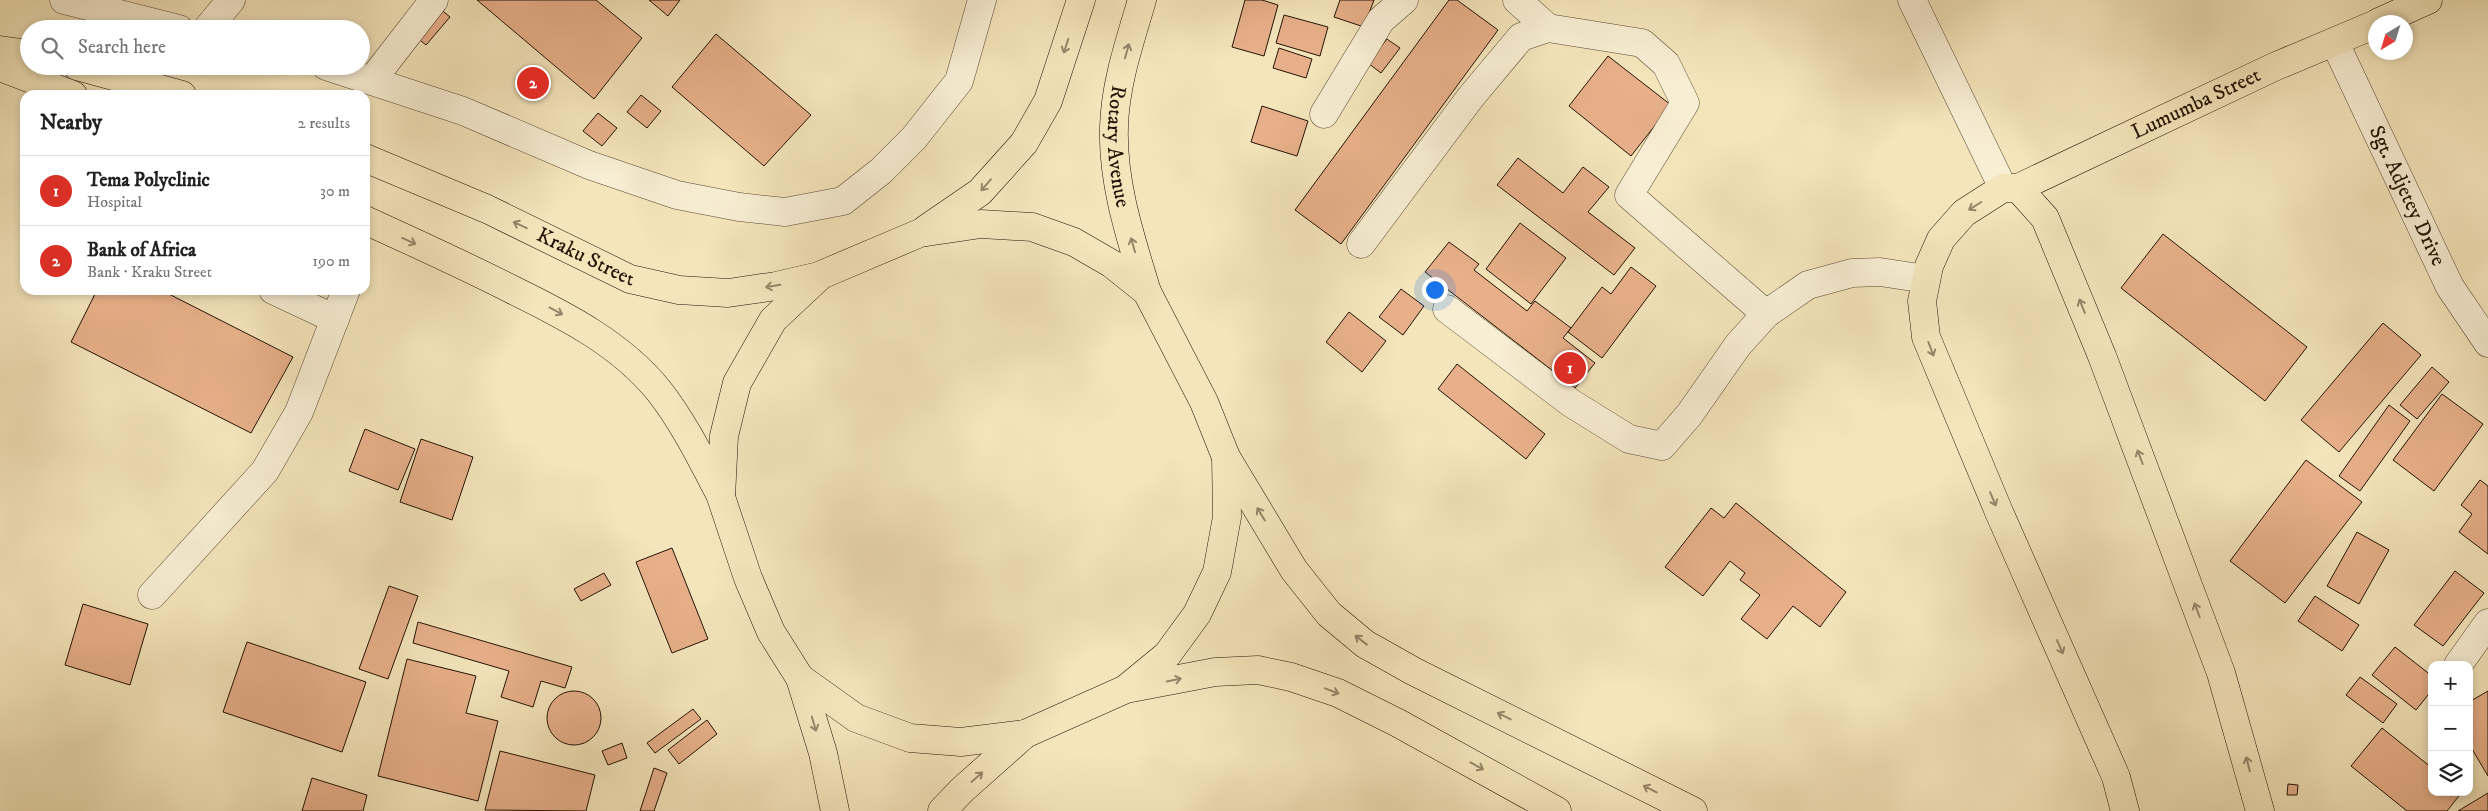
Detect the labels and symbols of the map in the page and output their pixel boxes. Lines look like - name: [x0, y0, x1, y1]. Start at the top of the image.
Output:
- north arrow: [2368, 15, 2413, 60]
- one-way arrow: [1061, 38, 1070, 54]
- one-way arrow: [1123, 43, 1133, 59]
- street label: Lumumba Street: [2127, 62, 2265, 145]
- pin: 2: [517, 64, 549, 102]
- street label: Rotary Avenue: [1101, 83, 1136, 210]
- street label: Sgt. Adjetey Drive: [2363, 122, 2451, 270]
- one-way arrow: [981, 179, 992, 192]
- one-way arrow: [1968, 201, 1982, 211]
- one-way arrow: [513, 220, 528, 229]
- street label: Kraku Street: [532, 222, 637, 293]
- one-way arrow: [401, 236, 416, 246]
- one-way arrow: [1128, 237, 1138, 253]
- your location: [1422, 277, 1448, 303]
- one-way arrow: [766, 282, 782, 292]
- one-way arrow: [2077, 299, 2086, 314]
- one-way arrow: [548, 307, 563, 316]
- one-way arrow: [1927, 341, 1936, 357]
- pin: 1: [1554, 349, 1586, 387]
- one-way arrow: [2135, 450, 2144, 466]
- one-way arrow: [1989, 491, 1999, 506]
- one-way arrow: [1255, 507, 1265, 521]
- one-way arrow: [2192, 602, 2201, 618]
- one-way arrow: [1355, 635, 1368, 646]
- one-way arrow: [2055, 639, 2065, 654]
- one-way arrow: [1165, 675, 1181, 684]
- one-way arrow: [1324, 687, 1339, 696]
- one-way arrow: [1497, 711, 1512, 720]
- one-way arrow: [810, 716, 820, 732]
- one-way arrow: [2243, 756, 2252, 772]
- one-way arrow: [1469, 761, 1483, 771]
- one-way arrow: [970, 771, 983, 782]
- one-way arrow: [1642, 784, 1657, 794]

